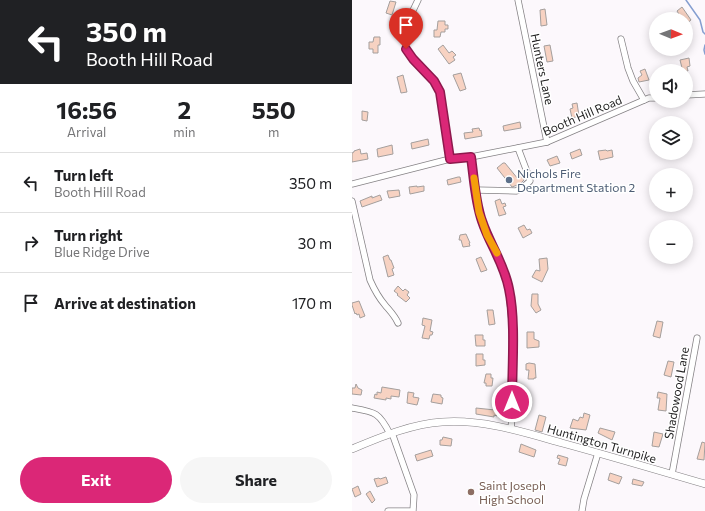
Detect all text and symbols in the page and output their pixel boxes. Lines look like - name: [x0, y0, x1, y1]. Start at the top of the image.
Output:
- pin: [389, 8, 423, 49]
- north arrow: [649, 12, 693, 56]
- map controls: [649, 12, 693, 264]
- text: 350 m: [86, 14, 167, 48]
- icon: arrive: [395, 14, 417, 36]
- icon: left: [20, 16, 72, 68]
- street label: Hunters Lane: [529, 32, 557, 106]
- text: Booth Hill Road: [86, 48, 213, 70]
- button: sound: [649, 64, 693, 108]
- street label: Booth Hill Road: [540, 92, 624, 138]
- text: 16:56: [56, 95, 117, 124]
- text: 2: [178, 95, 191, 124]
- text: 550: [252, 95, 296, 124]
- button: layers: [649, 116, 693, 160]
- text: Arrival: [67, 124, 106, 140]
- text: min: [173, 124, 196, 140]
- text: m: [268, 124, 279, 140]
- text: Turn left: [54, 166, 113, 184]
- place label: Nichols Fire Department Station 2: [517, 166, 636, 194]
- button: +: [649, 168, 693, 212]
- icon: left: [20, 172, 42, 194]
- text: 350 m: [289, 174, 332, 192]
- marker: Nichols Fire Department Station 2: [504, 175, 514, 185]
- text: Booth Hill Road: [54, 184, 146, 200]
- button: −: [649, 220, 693, 264]
- text: Turn right: [54, 226, 123, 244]
- icon: right: [20, 232, 42, 254]
- text: 30 m: [298, 234, 332, 252]
- text: Blue Ridge Drive: [54, 244, 150, 260]
- icon: arrive: [20, 292, 42, 314]
- text: Arrive at destination: [54, 294, 196, 312]
- text: 170 m: [292, 294, 332, 312]
- street label: Shadowood Lane: [661, 346, 691, 440]
- position arrow: [491, 381, 533, 423]
- street label: Huntington Turnpike: [546, 421, 658, 465]
- button: Exit: [20, 457, 172, 503]
- button: Share: [180, 457, 332, 503]
- place label: Saint Joseph High School: [479, 478, 546, 506]
- marker: Saint Joseph High School: [466, 487, 476, 497]

